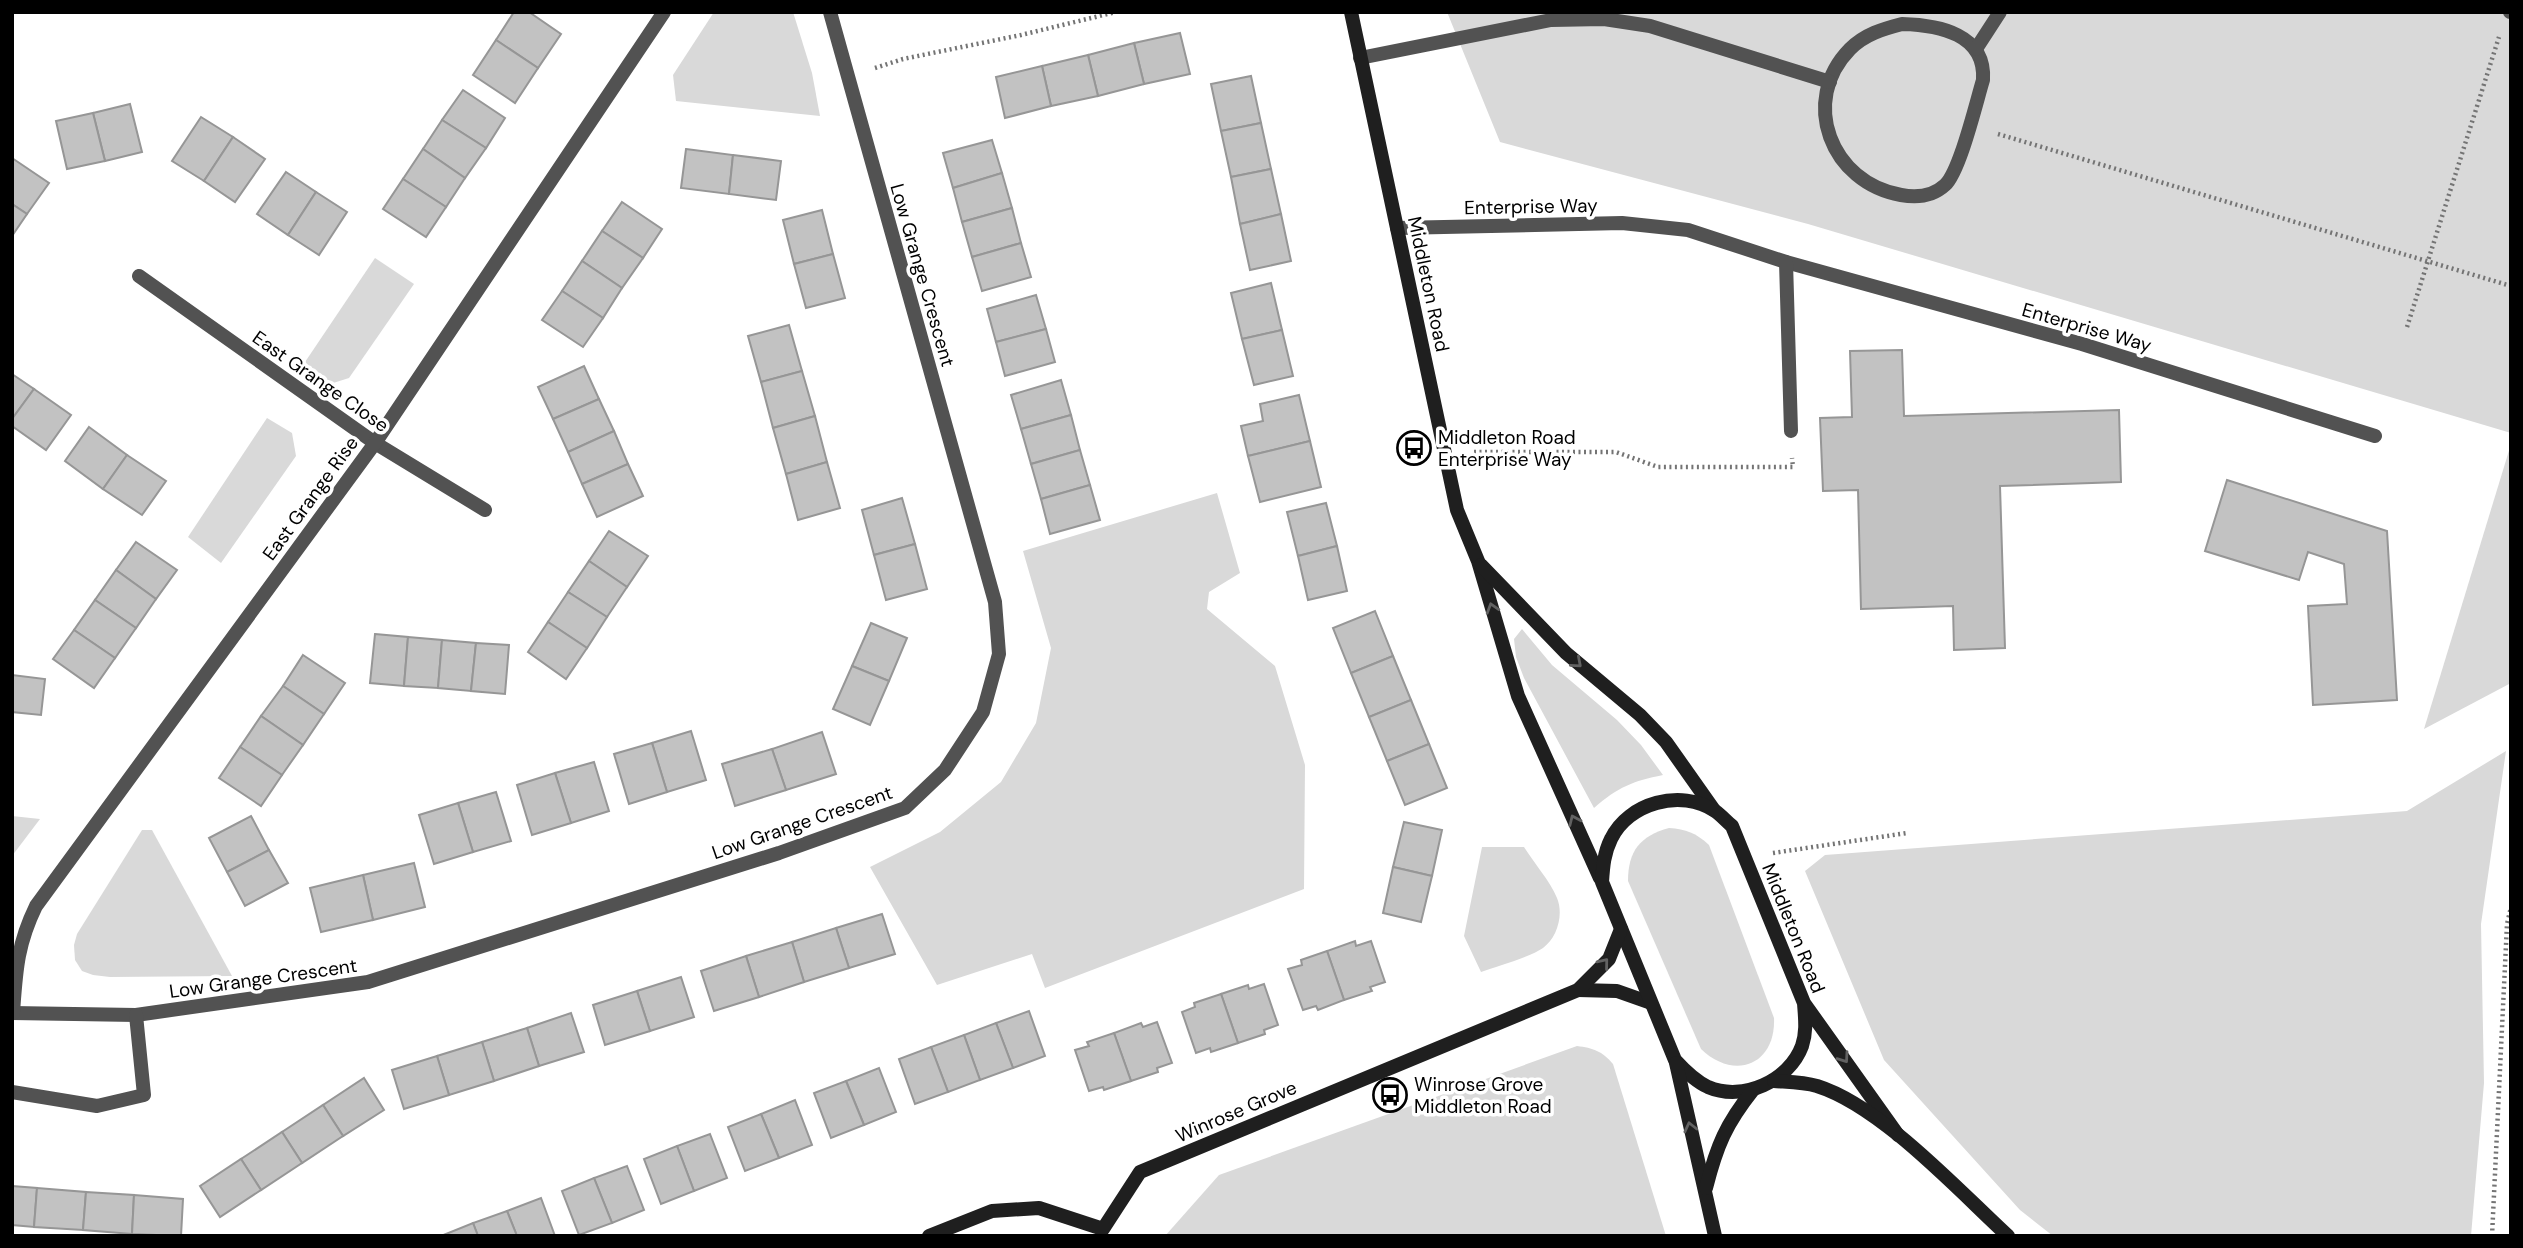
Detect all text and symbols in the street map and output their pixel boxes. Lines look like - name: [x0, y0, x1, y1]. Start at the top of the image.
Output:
- street label: Low Grange Crescent: [884, 181, 961, 370]
- street label: Enterprise Way: [1464, 193, 1598, 220]
- street label: Middleton Road: [1402, 214, 1455, 354]
- street label: Enterprise Way: [2019, 297, 2155, 358]
- street label: East Grange Close: [248, 325, 394, 438]
- place label: Middleton Road Enterprise Way: [1438, 425, 1576, 472]
- bus stop icon: Middleton Road Enterprise Way: [1395, 429, 1433, 467]
- street label: East Grange Rise: [257, 431, 364, 565]
- one-way arrow: [1485, 602, 1500, 614]
- one-way arrow: [1568, 655, 1581, 667]
- street label: Low Grange Crescent: [709, 780, 896, 865]
- one-way arrow: [1568, 815, 1582, 827]
- street label: Middleton Road: [1756, 860, 1831, 997]
- street label: Low Grange Crescent: [168, 953, 359, 1004]
- one-way arrow: [1596, 958, 1609, 970]
- one-way arrow: [1836, 1050, 1848, 1063]
- place label: Winrose Grove Middleton Road: [1414, 1072, 1552, 1119]
- street label: Winrose Grove: [1172, 1075, 1301, 1148]
- bus stop icon: Winrose Grove Middleton Road: [1371, 1076, 1409, 1114]
- one-way arrow: [1684, 1121, 1698, 1133]

